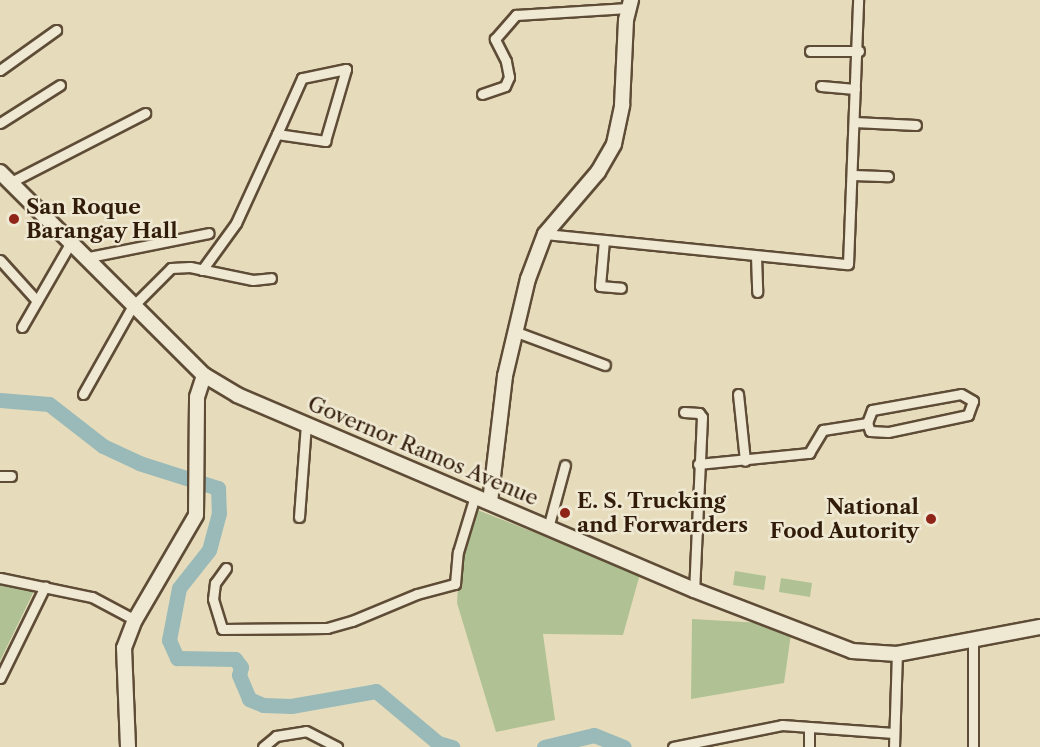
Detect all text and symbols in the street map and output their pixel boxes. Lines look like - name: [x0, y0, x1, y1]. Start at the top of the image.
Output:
- place label: San Roque Barangay Hall: [26, 194, 178, 244]
- marker: San Roque Barangay Hall: [7, 212, 21, 226]
- street label: Governor Ramos Avenue: [303, 391, 543, 511]
- place label: E. S. Trucking and Forwarders: [577, 488, 748, 538]
- place label: National Food Autority: [769, 494, 919, 544]
- marker: E. S. Trucking and Forwarders: [558, 506, 572, 520]
- marker: National Food Autority: [924, 512, 938, 526]

